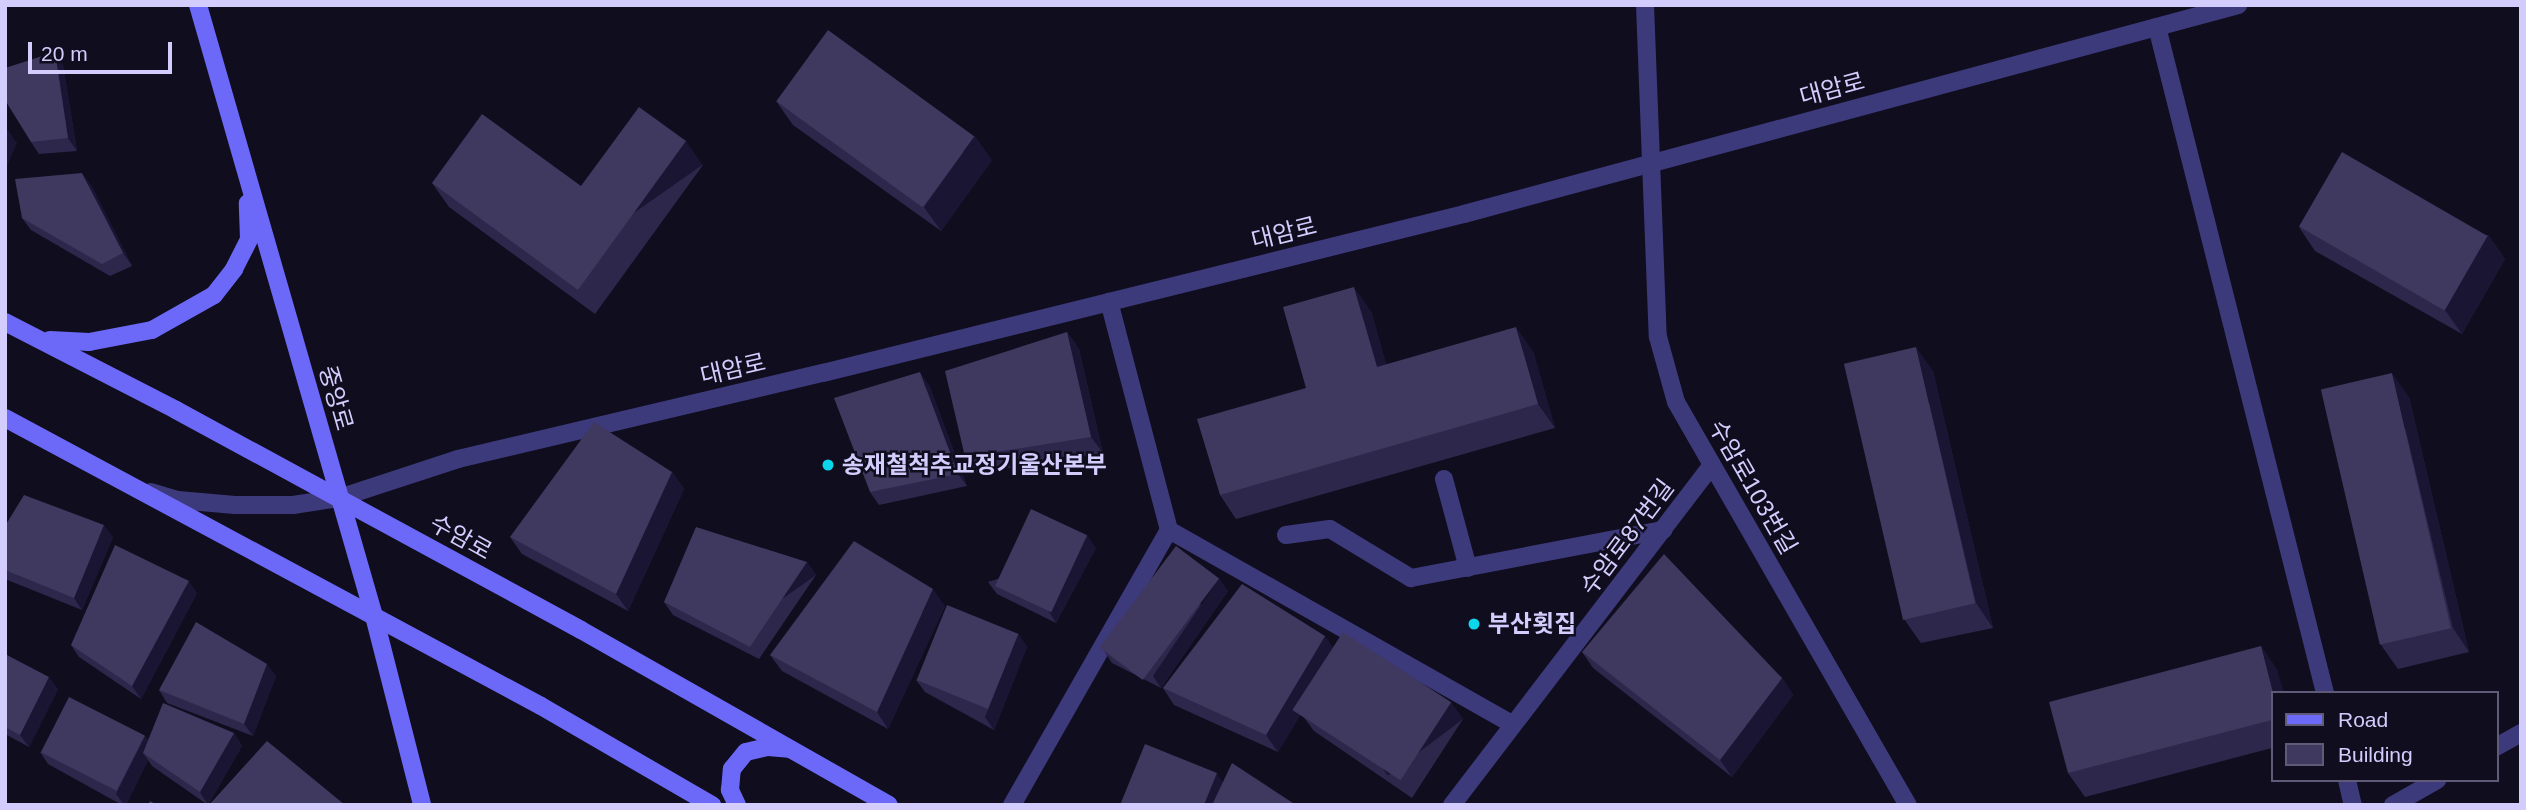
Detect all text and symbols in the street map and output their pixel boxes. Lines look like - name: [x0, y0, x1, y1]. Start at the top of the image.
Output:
- scale bar: [32, 28, 175, 72]
- text: 20 m: [41, 42, 88, 65]
- street label: 대암로: [1796, 67, 1868, 111]
- street label: 대암로: [1248, 211, 1320, 255]
- street label: 대암로: [697, 348, 769, 390]
- street label: 중앙로: [313, 362, 359, 434]
- street label: 수암로103번길: [1703, 415, 1803, 559]
- place label: 송재철척추교정기울산본부: [842, 451, 1107, 479]
- marker: 송재철척추교정기울산본부: [820, 457, 836, 473]
- street label: 수암로87번길: [1574, 474, 1680, 600]
- street label: 수암로: [425, 508, 497, 566]
- place label: 부산횟집: [1488, 610, 1576, 638]
- marker: 부산횟집: [1466, 616, 1482, 632]
- legend: [2270, 691, 2498, 782]
- text: Road: [2338, 708, 2388, 731]
- text: Building: [2338, 743, 2413, 766]

